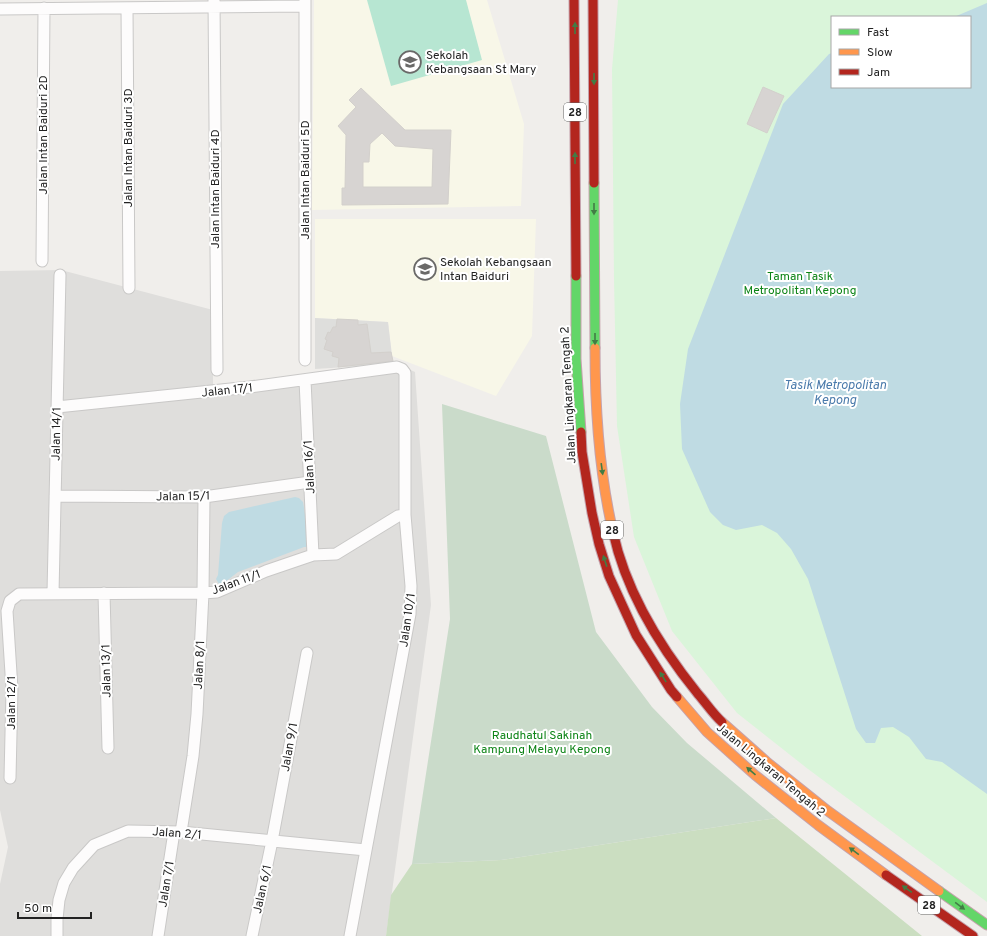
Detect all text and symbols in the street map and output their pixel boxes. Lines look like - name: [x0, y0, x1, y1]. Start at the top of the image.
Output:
- legend: [831, 16, 971, 88]
- one-way arrow: [571, 22, 578, 34]
- text: Fast: [867, 25, 889, 41]
- text: Slow: [867, 45, 893, 61]
- place label: Sekolah Kebangsaan St Mary: [426, 48, 536, 78]
- school or university icon: Sekolah Kebangsaan St Mary: [397, 49, 423, 75]
- text: Jam: [867, 65, 890, 81]
- one-way arrow: [591, 73, 597, 86]
- street label: Jalan Intan Baiduri 2D: [36, 75, 52, 195]
- street label: Jalan Intan Baiduri 3D: [121, 88, 137, 208]
- road number: 28: [564, 103, 586, 121]
- street label: Jalan Intan Baiduri 5D: [298, 120, 314, 240]
- street label: Jalan Intan Baiduri 4D: [208, 129, 224, 249]
- one-way arrow: [572, 151, 578, 164]
- one-way arrow: [591, 203, 597, 216]
- place label: Sekolah Kebangsaan Intan Baiduri: [440, 255, 551, 285]
- school or university icon: Sekolah Kebangsaan Intan Baiduri: [412, 256, 438, 282]
- park label: Taman Tasik Metropolitan Kepong: [744, 269, 856, 299]
- street label: Jalan Lingkaran Tengah 2: [557, 326, 581, 464]
- one-way arrow: [592, 333, 598, 346]
- water label: Tasik Metropolitan Kepong: [784, 378, 886, 409]
- street label: Jalan 17/1: [201, 380, 254, 402]
- street label: Jalan 14/1: [49, 407, 65, 461]
- street label: Jalan 16/1: [301, 440, 319, 494]
- one-way arrow: [599, 463, 605, 475]
- street label: Jalan 15/1: [156, 489, 210, 505]
- road number: 28: [601, 521, 623, 539]
- one-way arrow: [602, 555, 608, 567]
- street label: Jalan 11/1: [209, 567, 263, 599]
- street label: Jalan 10/1: [396, 592, 420, 648]
- street label: Jalan 8/1: [191, 640, 209, 690]
- street label: Jalan 13/1: [99, 644, 115, 698]
- one-way arrow: [659, 672, 667, 682]
- street label: Jalan 12/1: [4, 676, 20, 730]
- street label: Jalan Lingkaran Tengah 2: [713, 720, 828, 821]
- street label: Jalan 9/1: [278, 721, 302, 773]
- park label: Raudhatul Sakinah Kampung Melayu Kepong: [473, 728, 611, 758]
- one-way arrow: [746, 767, 757, 776]
- street label: Jalan 2/1: [152, 824, 202, 844]
- one-way arrow: [849, 847, 859, 855]
- street label: Jalan 7/1: [155, 860, 179, 909]
- street label: Jalan 6/1: [250, 863, 276, 915]
- one-way arrow: [901, 885, 912, 893]
- scale bar: [18, 894, 91, 920]
- road number: 28: [918, 896, 940, 914]
- text: 50 m: [24, 901, 52, 917]
- one-way arrow: [955, 901, 966, 910]

